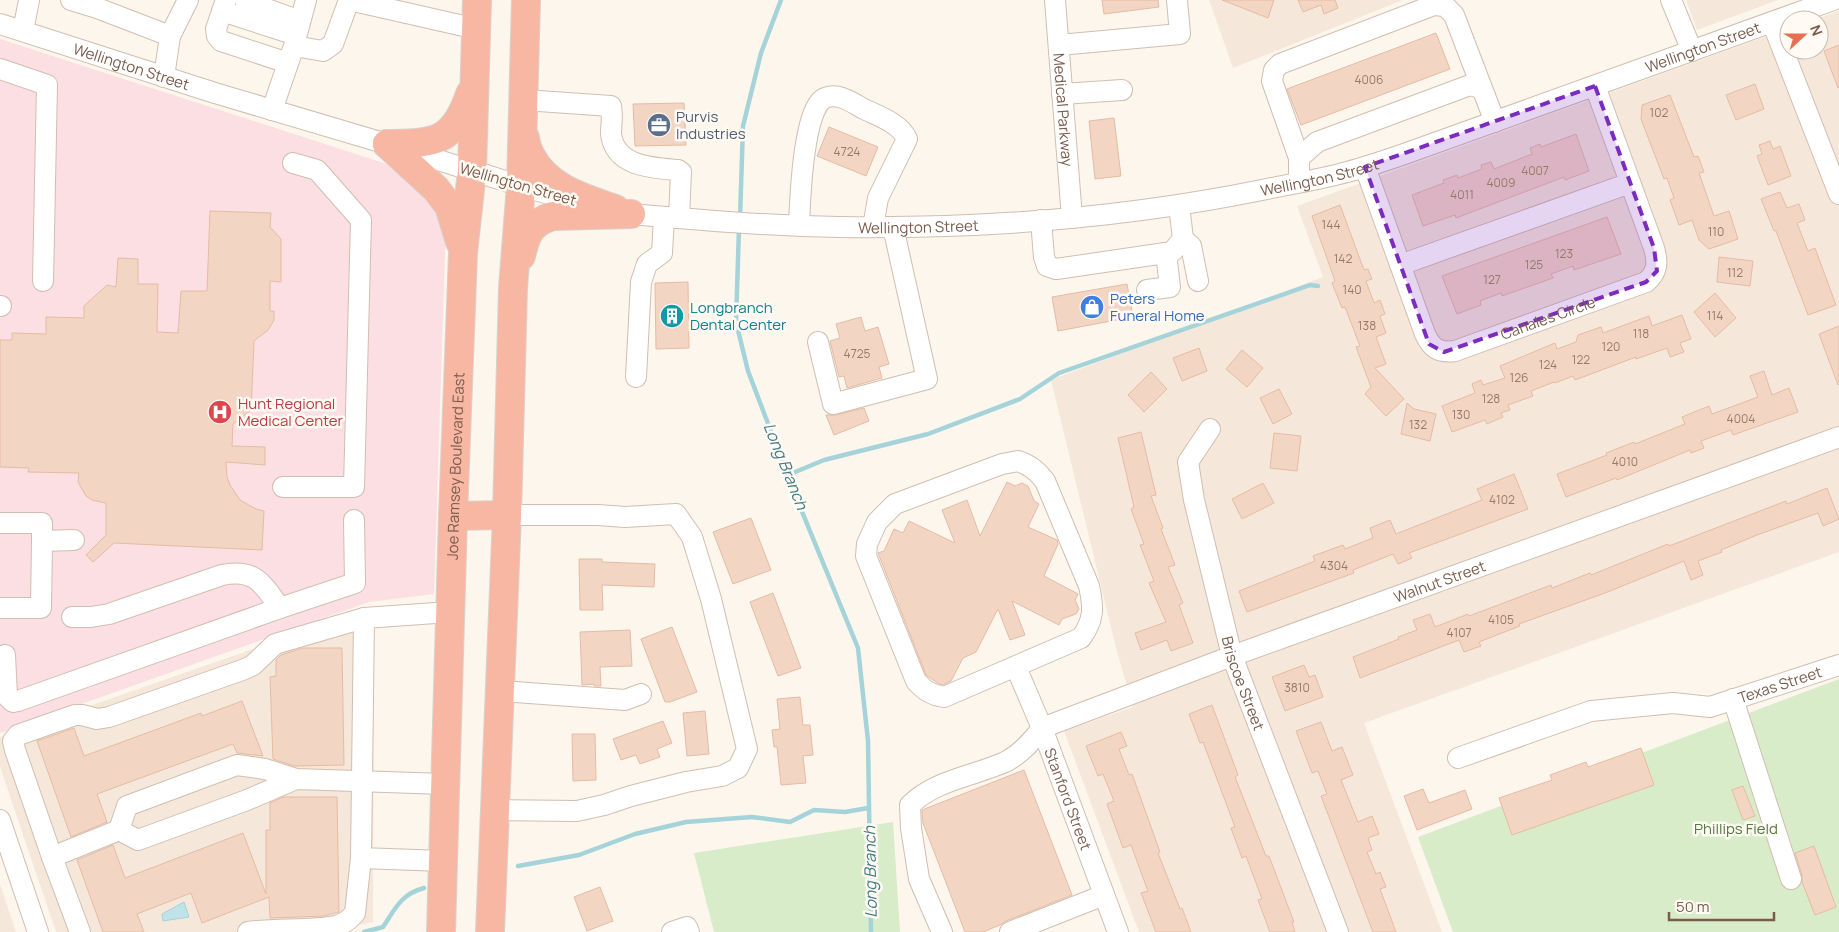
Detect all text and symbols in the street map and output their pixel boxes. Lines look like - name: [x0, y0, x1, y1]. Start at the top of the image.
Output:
- north arrow: [1779, 10, 1829, 60]
- street label: Wellington Street: [1642, 17, 1763, 77]
- text: N: [1806, 22, 1827, 38]
- street label: Wellington Street: [71, 38, 192, 95]
- street label: Medical Parkway: [1049, 52, 1078, 167]
- house number: 4006: [1354, 71, 1384, 88]
- house number: 102: [1650, 104, 1669, 121]
- place label: Purvis Industries: [676, 106, 746, 144]
- office icon: Purvis Industries: [646, 112, 672, 138]
- house number: 4724: [834, 143, 860, 160]
- street label: Wellington Street: [1258, 153, 1381, 201]
- street label: Wellington Street: [457, 157, 579, 211]
- house number: 4007: [1521, 162, 1549, 179]
- house number: 4009: [1486, 174, 1516, 191]
- house number: 4011: [1450, 186, 1474, 203]
- street label: Wellington Street: [858, 214, 979, 238]
- house number: 144: [1322, 216, 1340, 233]
- house number: 110: [1708, 223, 1724, 240]
- house number: 123: [1555, 245, 1573, 262]
- house number: 142: [1334, 250, 1352, 267]
- house number: 125: [1525, 256, 1543, 273]
- house number: 112: [1727, 264, 1743, 281]
- house number: 127: [1483, 271, 1501, 288]
- house number: 140: [1342, 281, 1362, 298]
- place label: Peters Funeral Home: [1110, 288, 1205, 326]
- street label: Canales Circle: [1497, 291, 1598, 344]
- shop icon: Peters Funeral Home: [1079, 294, 1105, 320]
- place label: Longbranch Dental Center: [690, 297, 787, 335]
- building icon: Longbranch Dental Center: [659, 303, 685, 329]
- house number: 114: [1707, 307, 1723, 324]
- house number: 138: [1358, 317, 1376, 334]
- house number: 118: [1633, 325, 1649, 342]
- house number: 120: [1602, 338, 1620, 355]
- house number: 4725: [844, 345, 871, 362]
- house number: 122: [1572, 351, 1590, 368]
- house number: 124: [1539, 356, 1557, 373]
- house number: 126: [1510, 369, 1528, 386]
- street label: Joe Ramsey Boulevard East: [441, 372, 469, 560]
- house number: 128: [1482, 390, 1500, 407]
- place label: Hunt Regional Medical Center: [238, 393, 344, 431]
- hospital icon: Hunt Regional Medical Center: [207, 399, 233, 425]
- house number: 130: [1452, 406, 1470, 423]
- house number: 4004: [1727, 410, 1755, 427]
- house number: 132: [1409, 416, 1427, 433]
- water label: Long Branch: [759, 419, 814, 513]
- house number: 4010: [1612, 453, 1638, 470]
- house number: 4102: [1489, 491, 1515, 508]
- street label: Walnut Street: [1391, 555, 1488, 607]
- house number: 4304: [1320, 557, 1348, 574]
- house number: 4105: [1488, 611, 1514, 628]
- house number: 4107: [1446, 624, 1472, 641]
- street label: Briscoe Street: [1217, 634, 1270, 733]
- street label: Texas Street: [1735, 661, 1824, 708]
- house number: 3810: [1284, 679, 1310, 696]
- street label: Stanford Street: [1040, 745, 1097, 853]
- park label: Phillips Field: [1694, 818, 1778, 839]
- water label: Long Branch: [858, 825, 882, 918]
- scale bar: [1669, 890, 1774, 922]
- text: 50 m: [1676, 896, 1710, 917]

